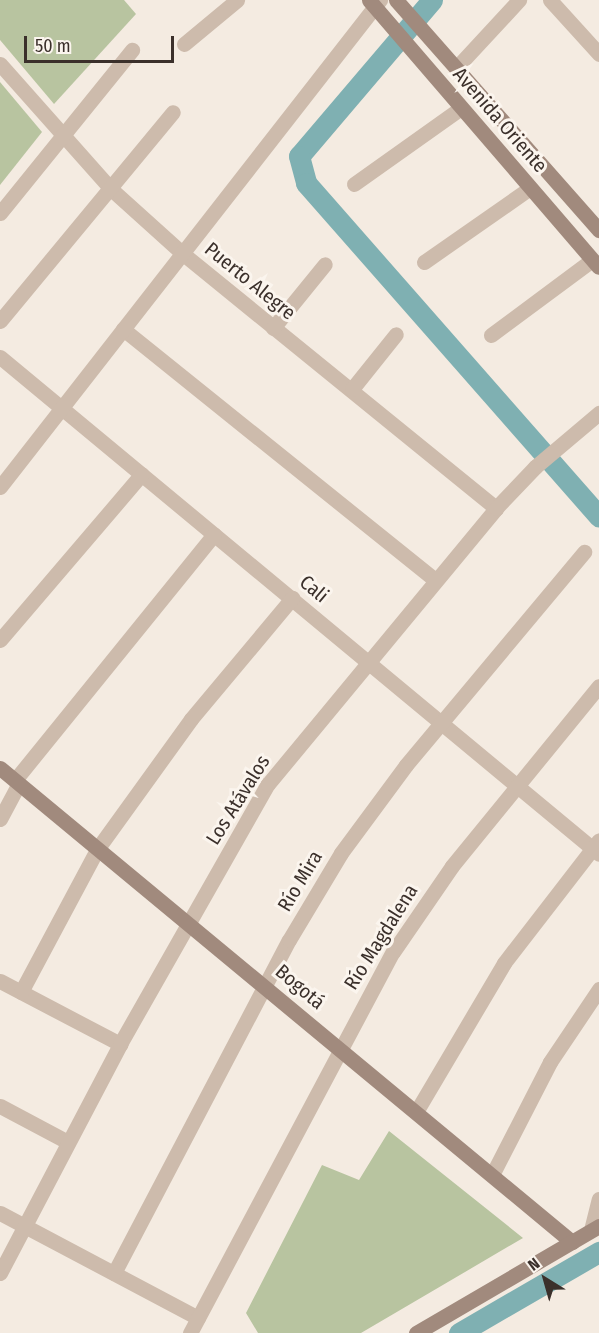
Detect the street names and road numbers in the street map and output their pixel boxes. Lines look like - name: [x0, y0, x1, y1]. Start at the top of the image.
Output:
- street label: Avenida Oriente: [448, 63, 552, 177]
- street label: Puerto Alegre: [200, 237, 300, 325]
- street label: Cali: [295, 570, 333, 608]
- street label: Los Atávalos: [201, 751, 275, 849]
- street label: Río Mira: [273, 846, 327, 916]
- street label: Río Magdalena: [339, 880, 423, 994]
- street label: Bogotá: [270, 959, 330, 1015]

